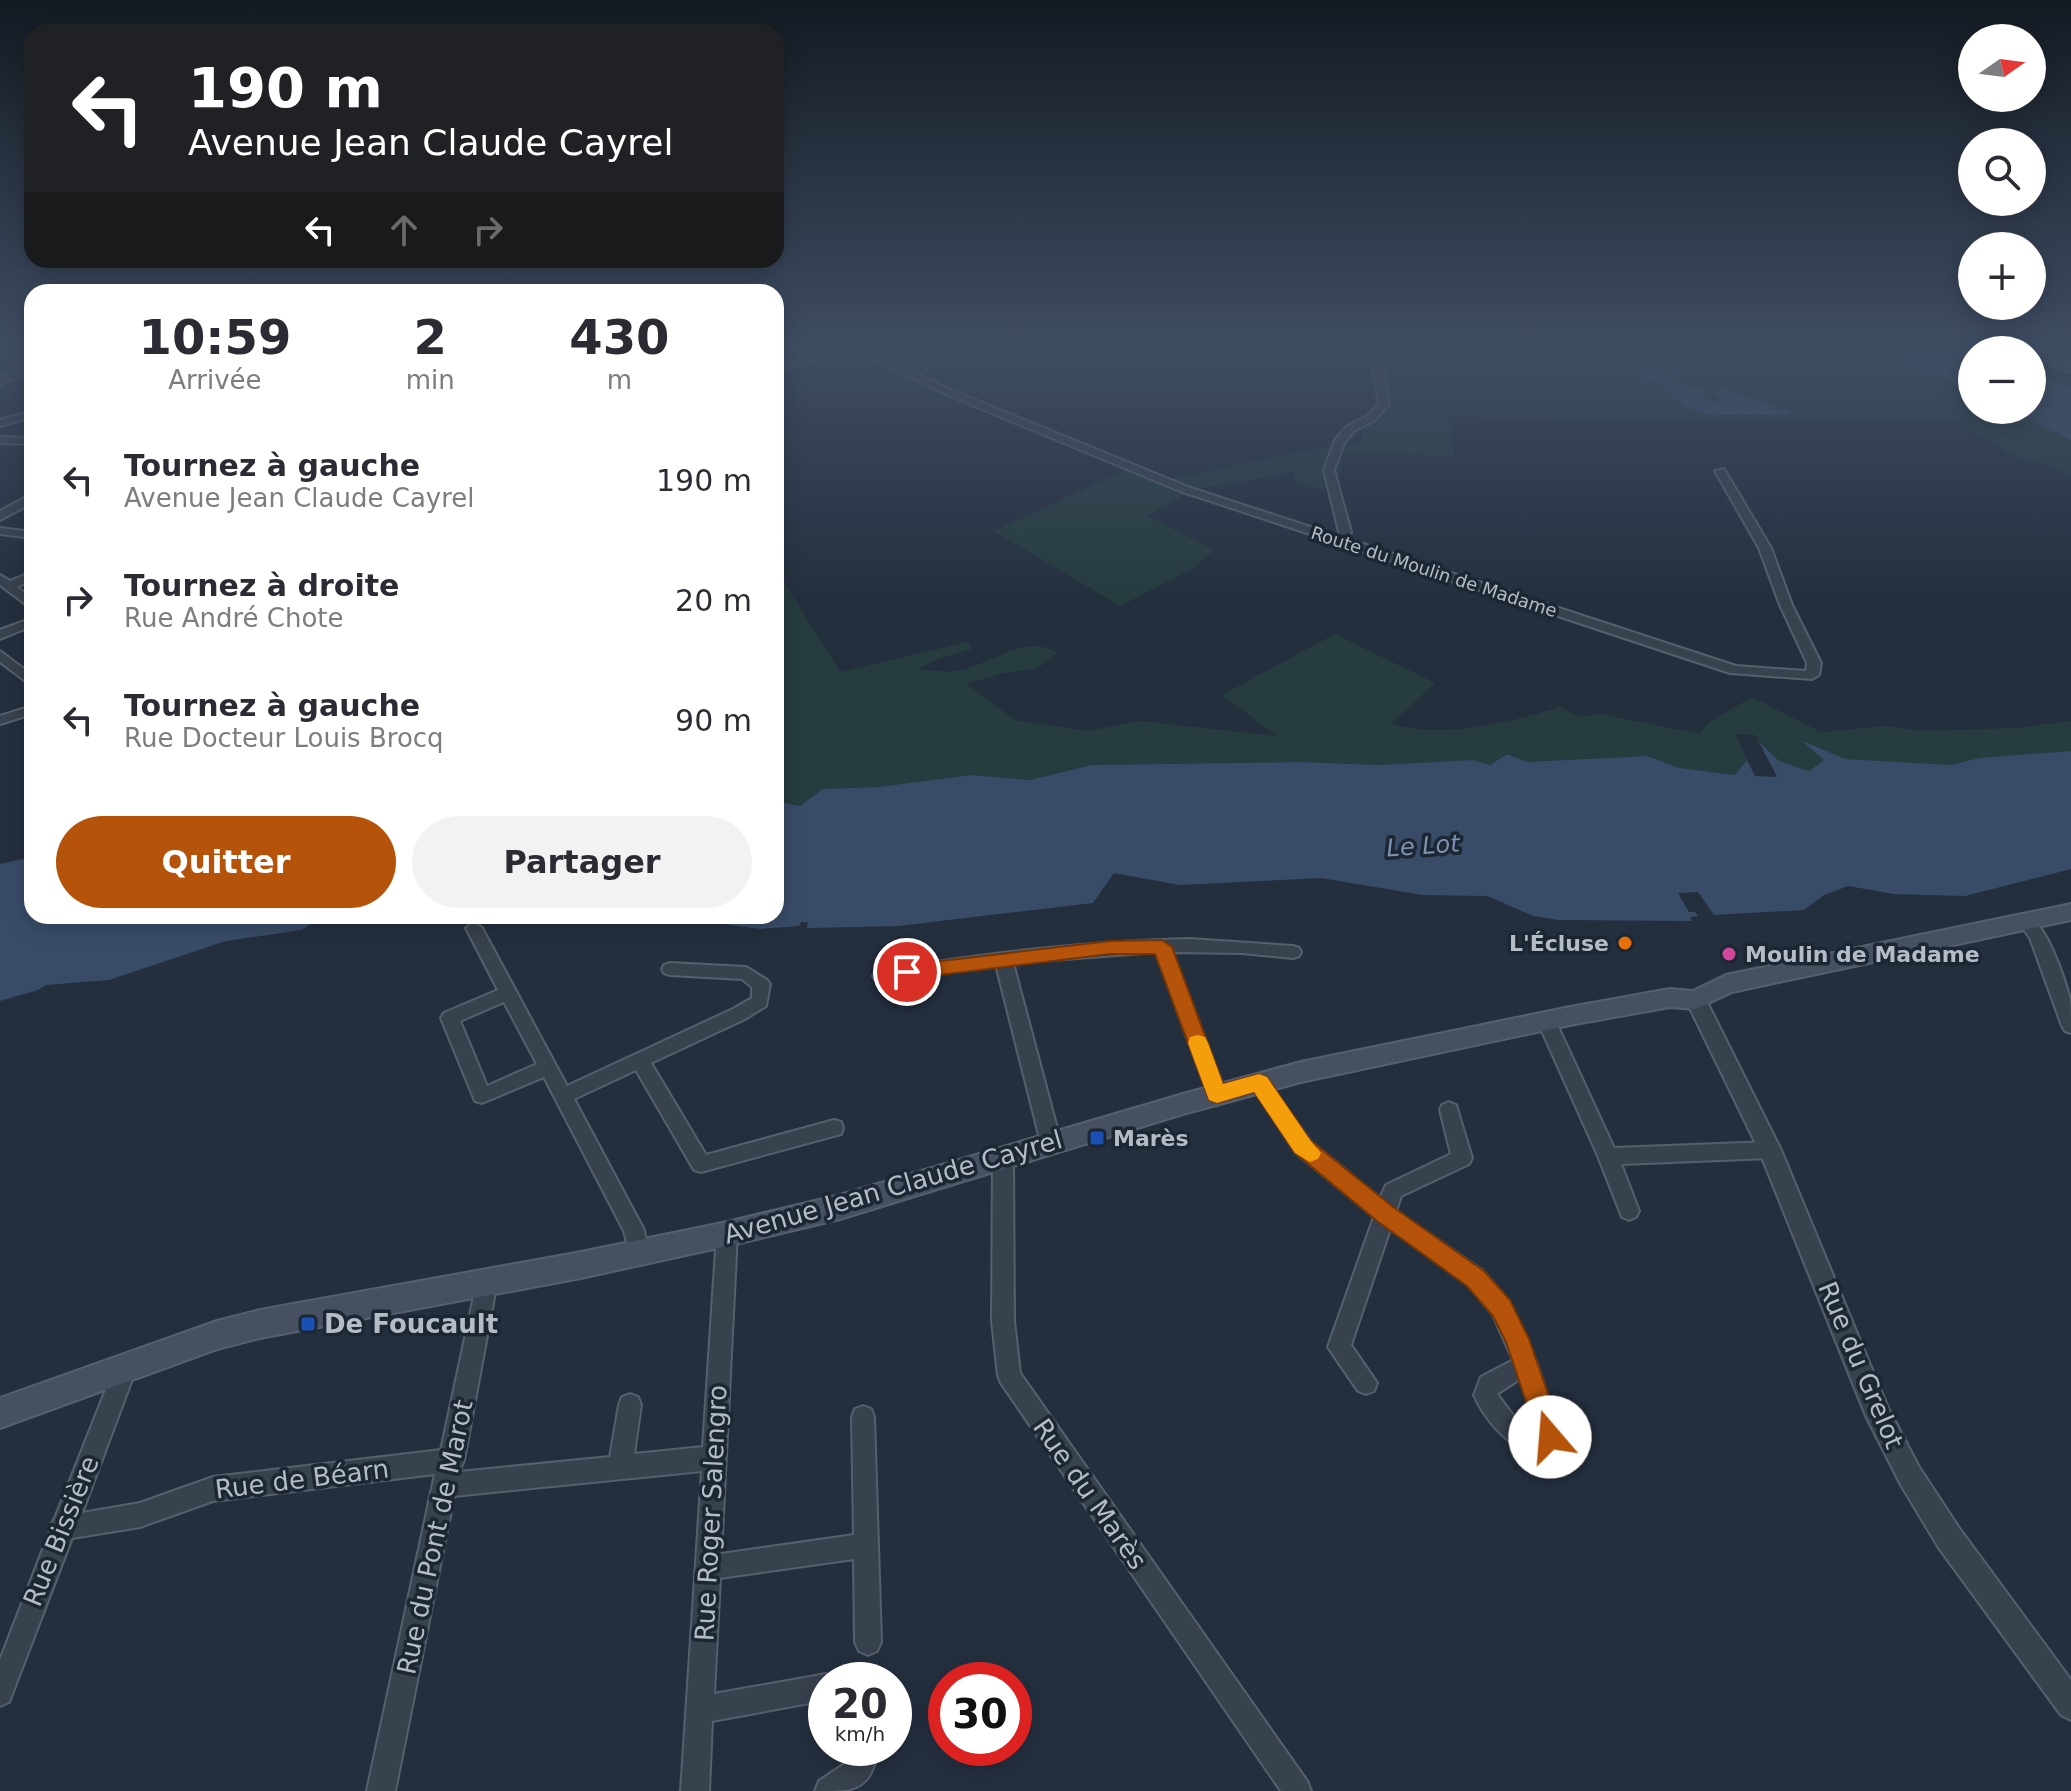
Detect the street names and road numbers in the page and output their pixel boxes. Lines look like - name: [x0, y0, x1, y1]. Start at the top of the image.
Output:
- street label: Route du Moulin de Madame: [1308, 522, 1560, 621]
- street label: Avenue Jean Claude Cayrel: [720, 1124, 1066, 1250]
- street label: Rue du Grelot: [1812, 1277, 1910, 1453]
- street label: Rue Roger Salengro: [689, 1384, 733, 1642]
- street label: Rue du Pont de Marot: [391, 1397, 479, 1677]
- street label: Rue du Marès: [1027, 1413, 1153, 1575]
- street label: Rue Bissière: [17, 1452, 105, 1610]
- street label: Rue de Béarn: [213, 1453, 391, 1505]

